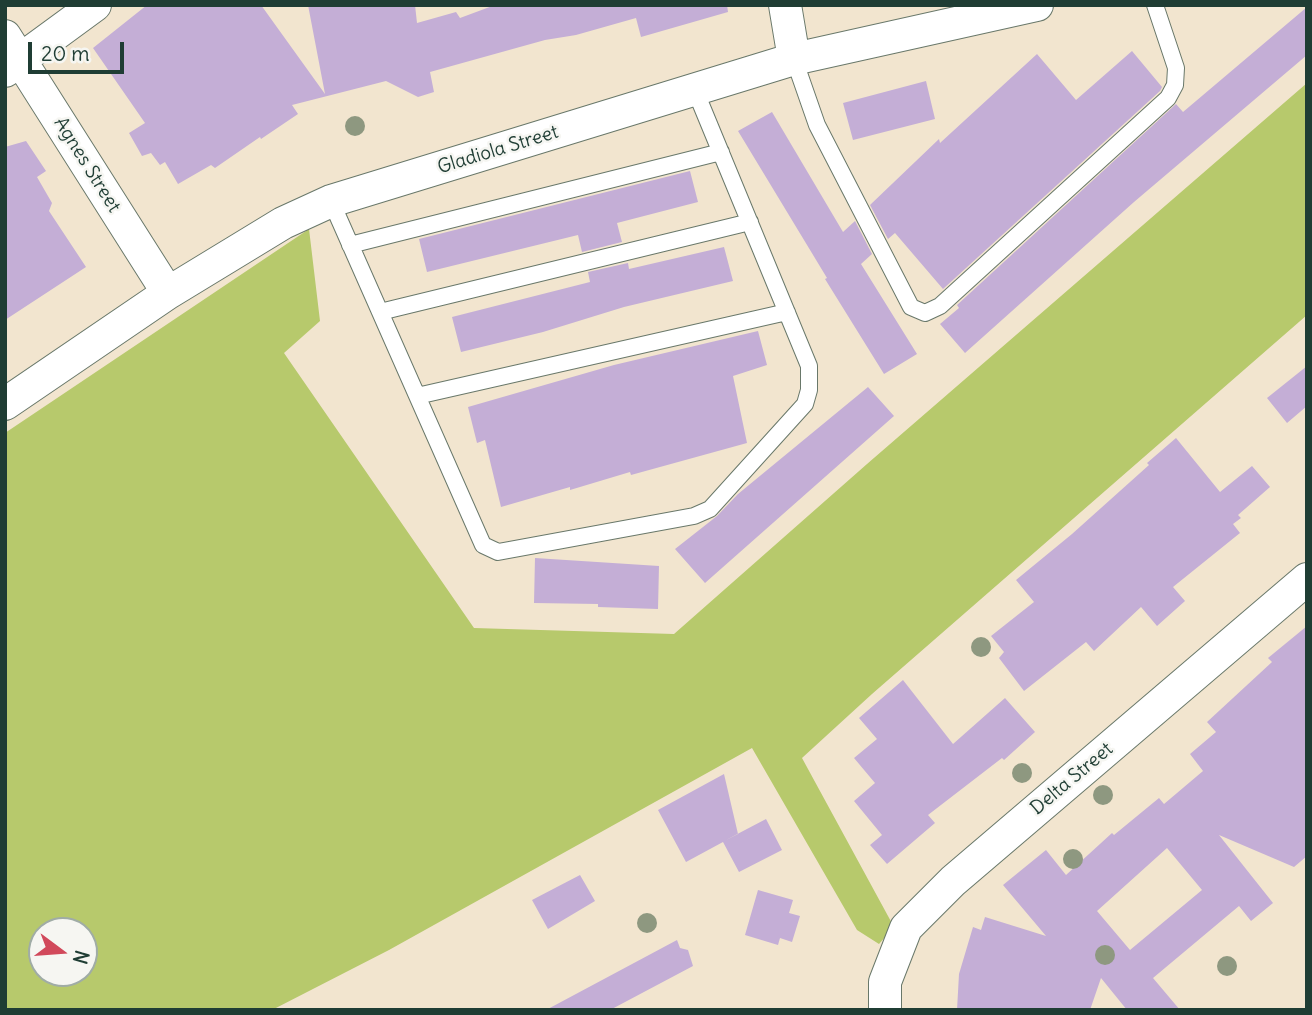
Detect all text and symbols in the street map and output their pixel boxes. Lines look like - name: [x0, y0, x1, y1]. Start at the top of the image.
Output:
- scale bar: [32, 28, 128, 72]
- text: 20 m: [41, 40, 90, 67]
- street label: Agnes Street: [49, 113, 125, 217]
- street label: Gladiola Street: [435, 121, 561, 179]
- street label: Delta Street: [1026, 738, 1118, 820]
- north arrow: [28, 917, 98, 987]
- text: N: [68, 948, 95, 967]

